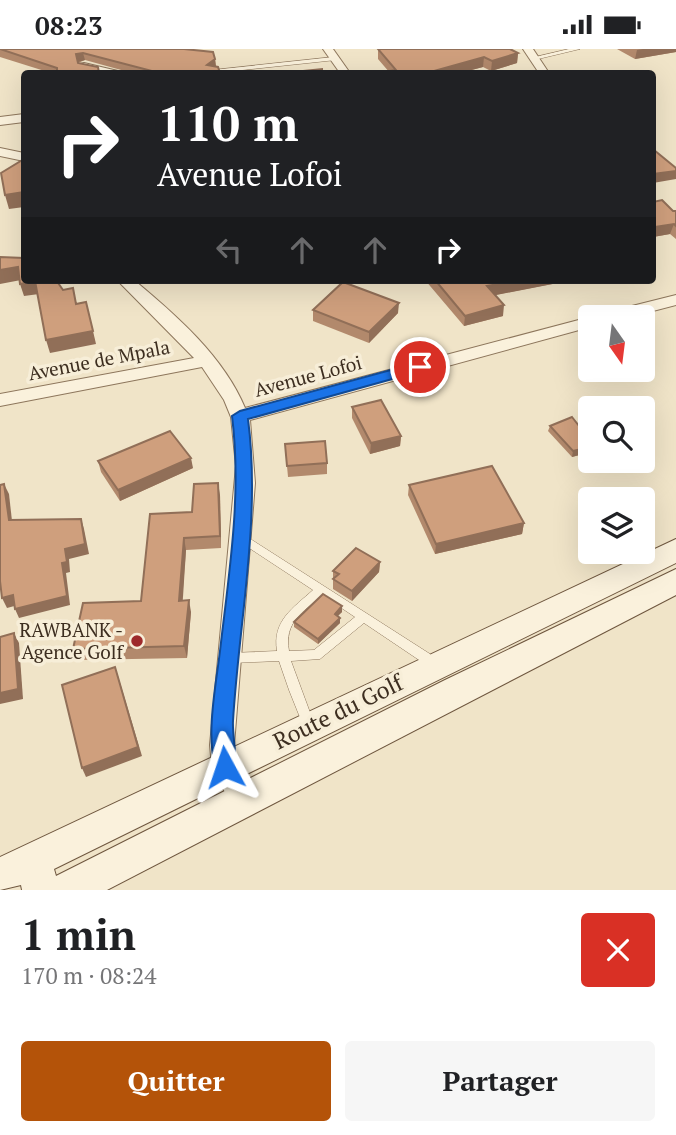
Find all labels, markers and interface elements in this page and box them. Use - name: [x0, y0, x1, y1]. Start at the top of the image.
- text: 08:23: [35, 8, 103, 42]
- text: 110 m: [157, 90, 299, 155]
- icon: right: [42, 98, 133, 189]
- text: Avenue Lofoi: [157, 153, 343, 195]
- icon: left: [210, 231, 248, 269]
- icon: ahead: [283, 231, 321, 269]
- icon: ahead: [356, 231, 394, 269]
- icon: right: [429, 231, 467, 269]
- north arrow: [578, 305, 654, 381]
- map controls: [578, 305, 655, 564]
- street label: Avenue de Mpala: [26, 333, 172, 385]
- pin: [390, 337, 450, 397]
- icon: arrive: [401, 348, 439, 386]
- street label: Avenue Lofoi: [251, 349, 364, 402]
- button: search: [578, 396, 655, 473]
- button: layers: [578, 487, 655, 564]
- place label: RAWBANK - Agence Golf: [19, 617, 124, 664]
- marker: RAWBANK - Agence Golf: [129, 633, 145, 649]
- street label: Route du Golf: [268, 666, 410, 756]
- position arrow: [188, 730, 262, 804]
- text: 1 min: [21, 906, 136, 962]
- button: close: [581, 913, 655, 987]
- text: 170 m · 08:24: [21, 960, 156, 991]
- button: Quitter: [21, 1041, 331, 1121]
- button: Partager: [345, 1041, 655, 1121]

